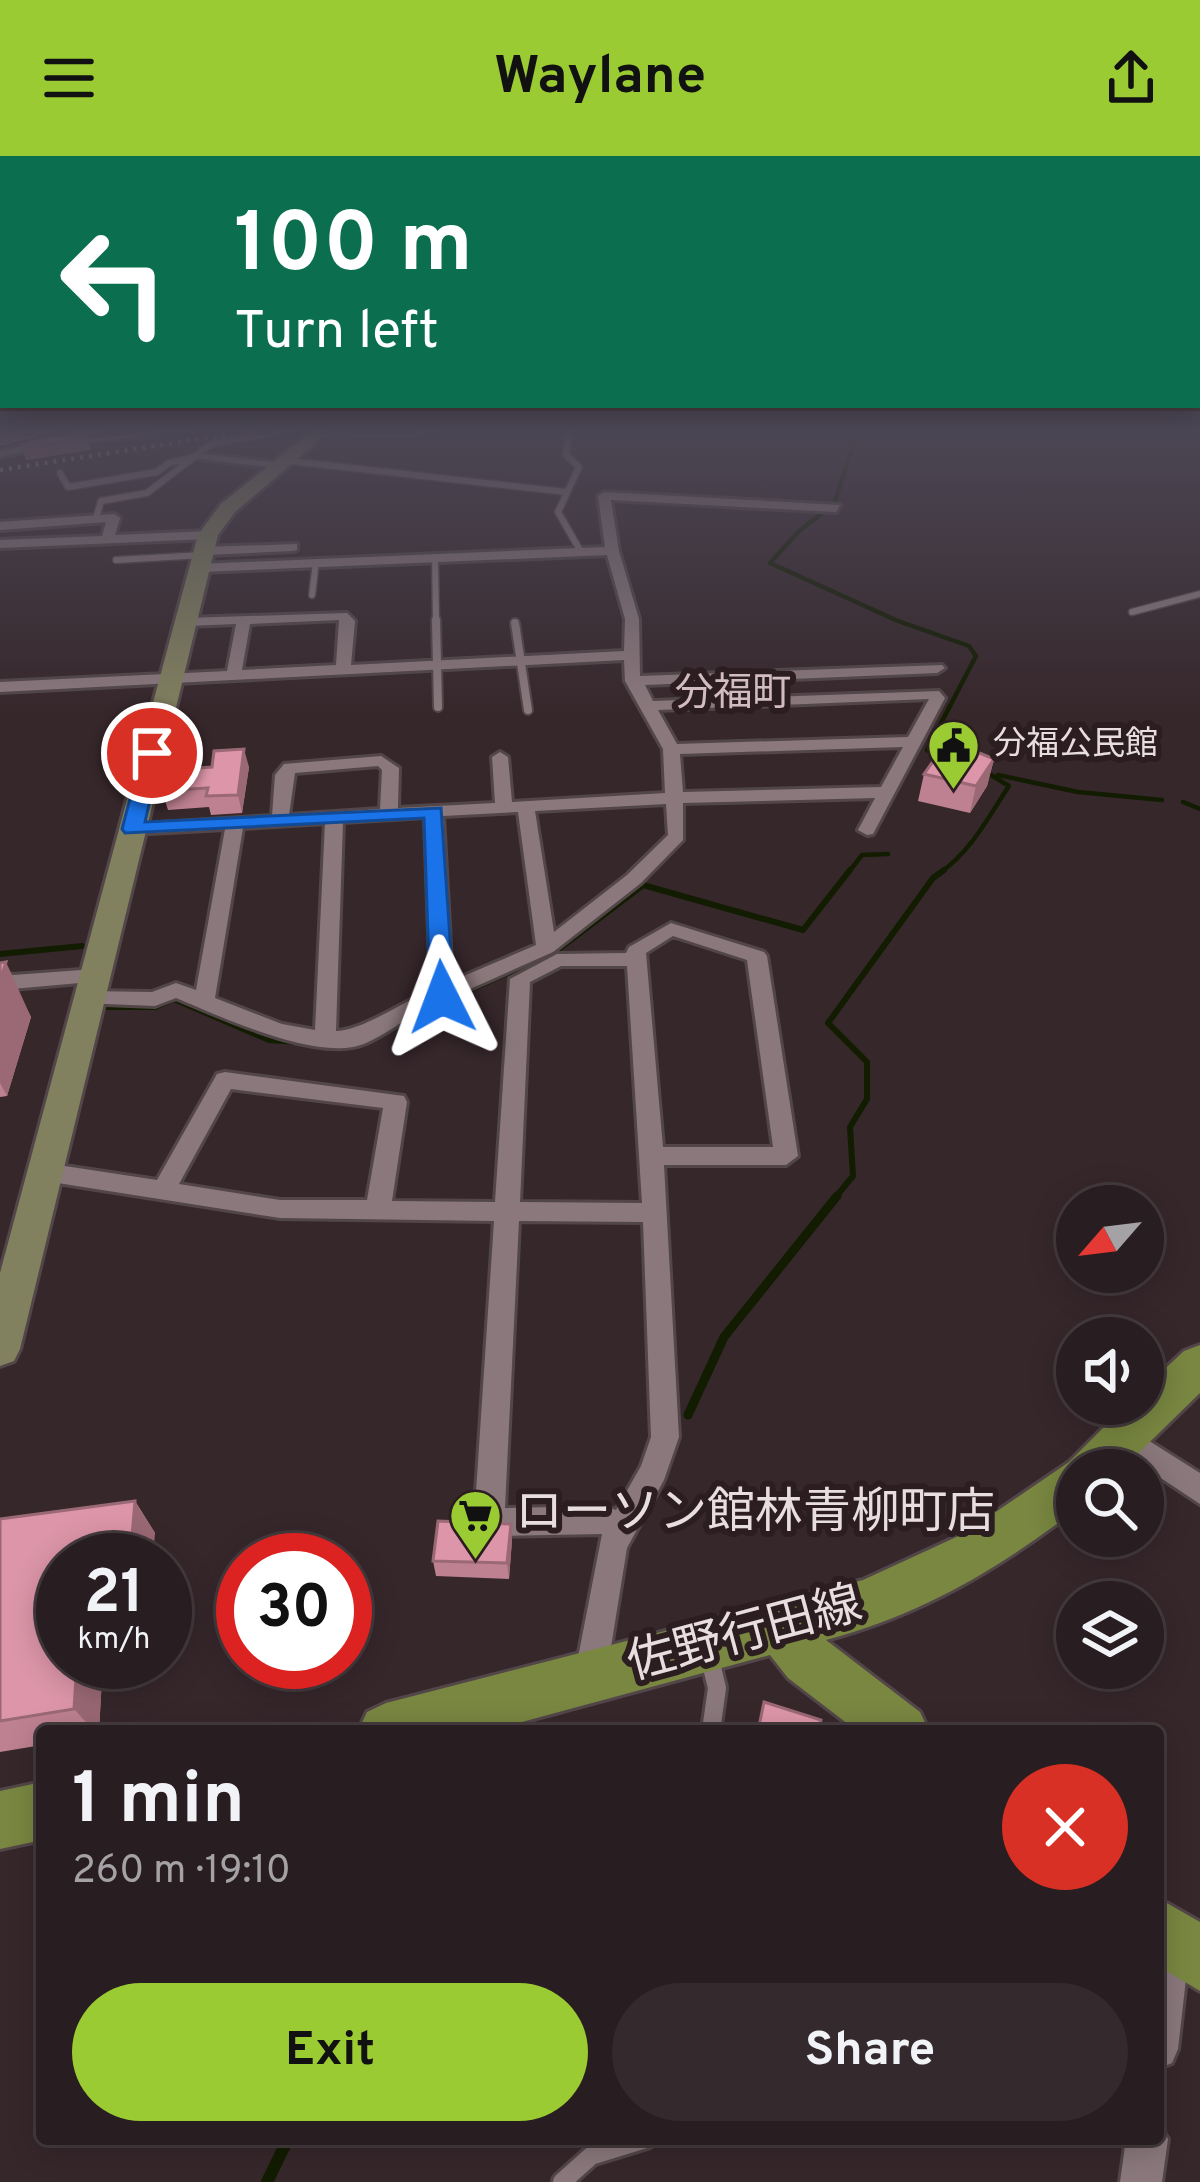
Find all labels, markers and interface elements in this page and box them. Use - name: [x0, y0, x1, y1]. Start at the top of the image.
- text: Waylane: [494, 44, 706, 113]
- icon: menu: [36, 45, 102, 111]
- icon: share: [1098, 45, 1164, 111]
- text: 100 m: [234, 195, 473, 301]
- icon: left: [36, 204, 192, 360]
- text: Turn left: [234, 299, 439, 368]
- district label: 分福町: [674, 671, 792, 720]
- pin: [101, 702, 203, 804]
- public building icon: 分福公民館: [926, 718, 982, 792]
- icon: arrive: [119, 720, 185, 786]
- place label: 分福公民館: [993, 725, 1158, 767]
- position arrow: [379, 934, 505, 1060]
- north arrow: [1056, 1185, 1164, 1293]
- map controls: [1056, 1185, 1164, 1689]
- button: sound: [1056, 1317, 1164, 1425]
- button: search: [1056, 1449, 1164, 1557]
- place label: ローソン館林青柳町店: [515, 1485, 995, 1545]
- supermarket icon: ローソン館林青柳町店: [448, 1487, 504, 1561]
- speed limit sign: 30: [216, 1533, 372, 1689]
- text: 21: [84, 1558, 144, 1634]
- street label: 佐野行田線: [621, 1576, 869, 1696]
- button: layers: [1056, 1581, 1164, 1689]
- text: km/h: [78, 1622, 150, 1659]
- text: 1 min: [72, 1757, 245, 1849]
- button: close: [1002, 1764, 1128, 1890]
- text: 260 m · 19:10: [72, 1848, 291, 1897]
- button: Exit: [72, 1983, 588, 2121]
- button: Share: [612, 1983, 1128, 2121]

